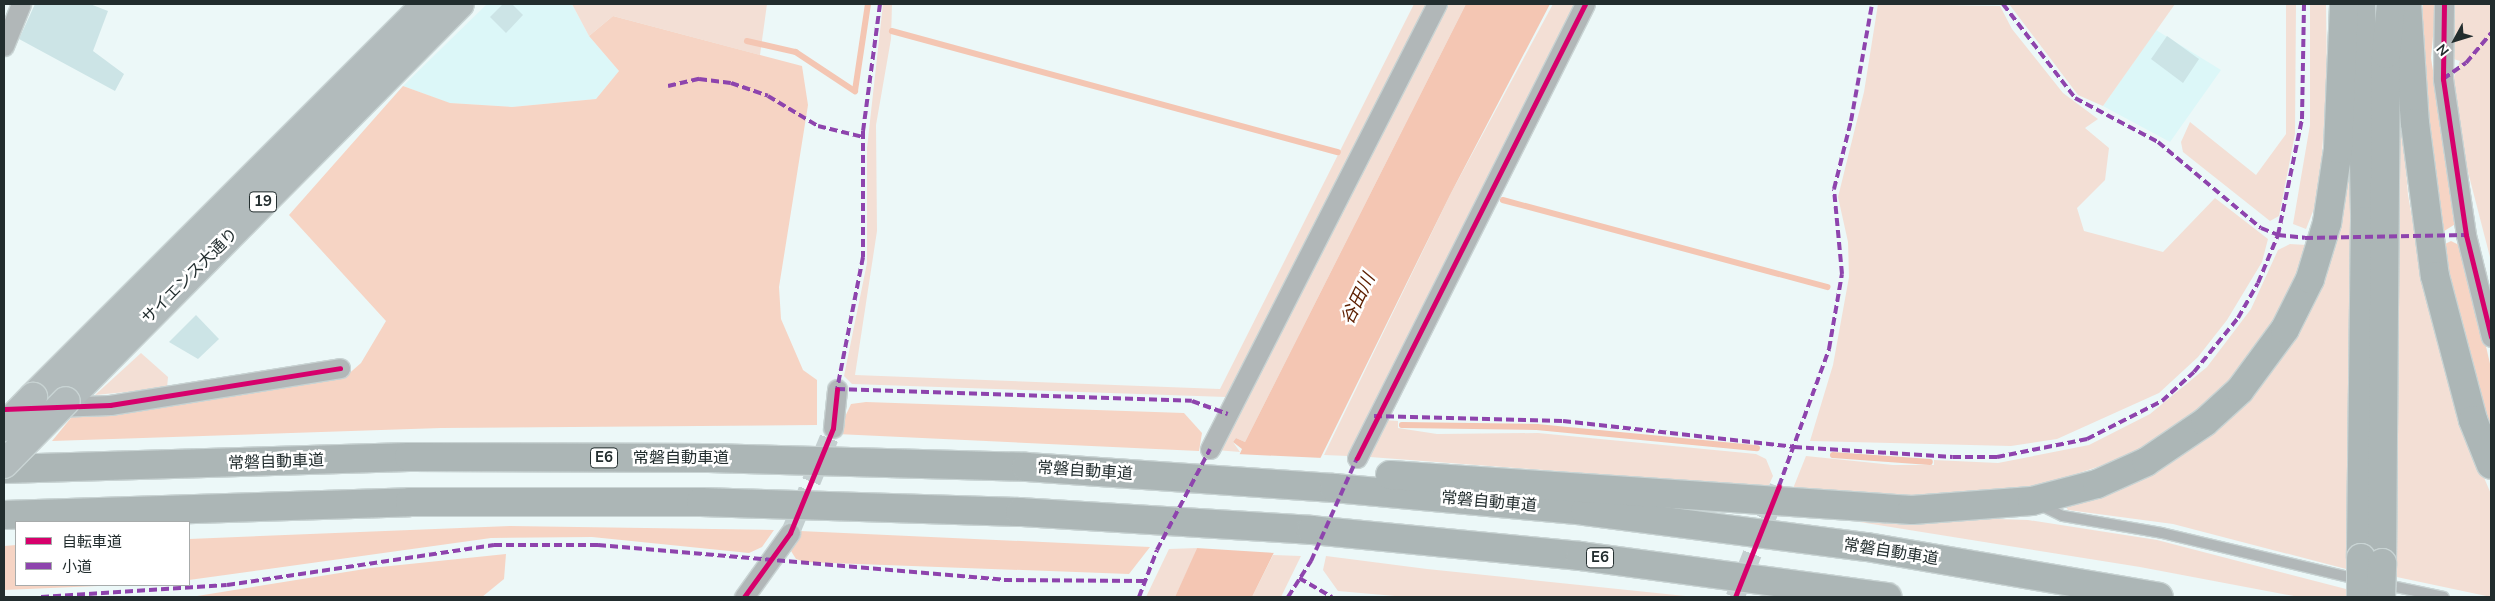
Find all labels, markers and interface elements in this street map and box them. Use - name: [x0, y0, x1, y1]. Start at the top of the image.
- north arrow: [2430, 15, 2480, 65]
- text: N: [2432, 40, 2454, 60]
- road number: 19: [248, 190, 278, 214]
- street label: サイエンス大通り: [138, 224, 242, 328]
- water label: 谷田川: [1336, 270, 1380, 328]
- road number: E6: [589, 446, 619, 470]
- street label: 常磐自動車道: [633, 448, 729, 468]
- street label: 常磐自動車道: [228, 451, 324, 473]
- street label: 常磐自動車道: [1036, 458, 1134, 484]
- street label: 常磐自動車道: [1440, 488, 1538, 516]
- legend: [15, 521, 190, 586]
- text: 自転車道: [62, 532, 122, 552]
- street label: 常磐自動車道: [1842, 535, 1940, 569]
- road number: E6: [1585, 546, 1615, 570]
- text: 小道: [62, 557, 92, 577]

